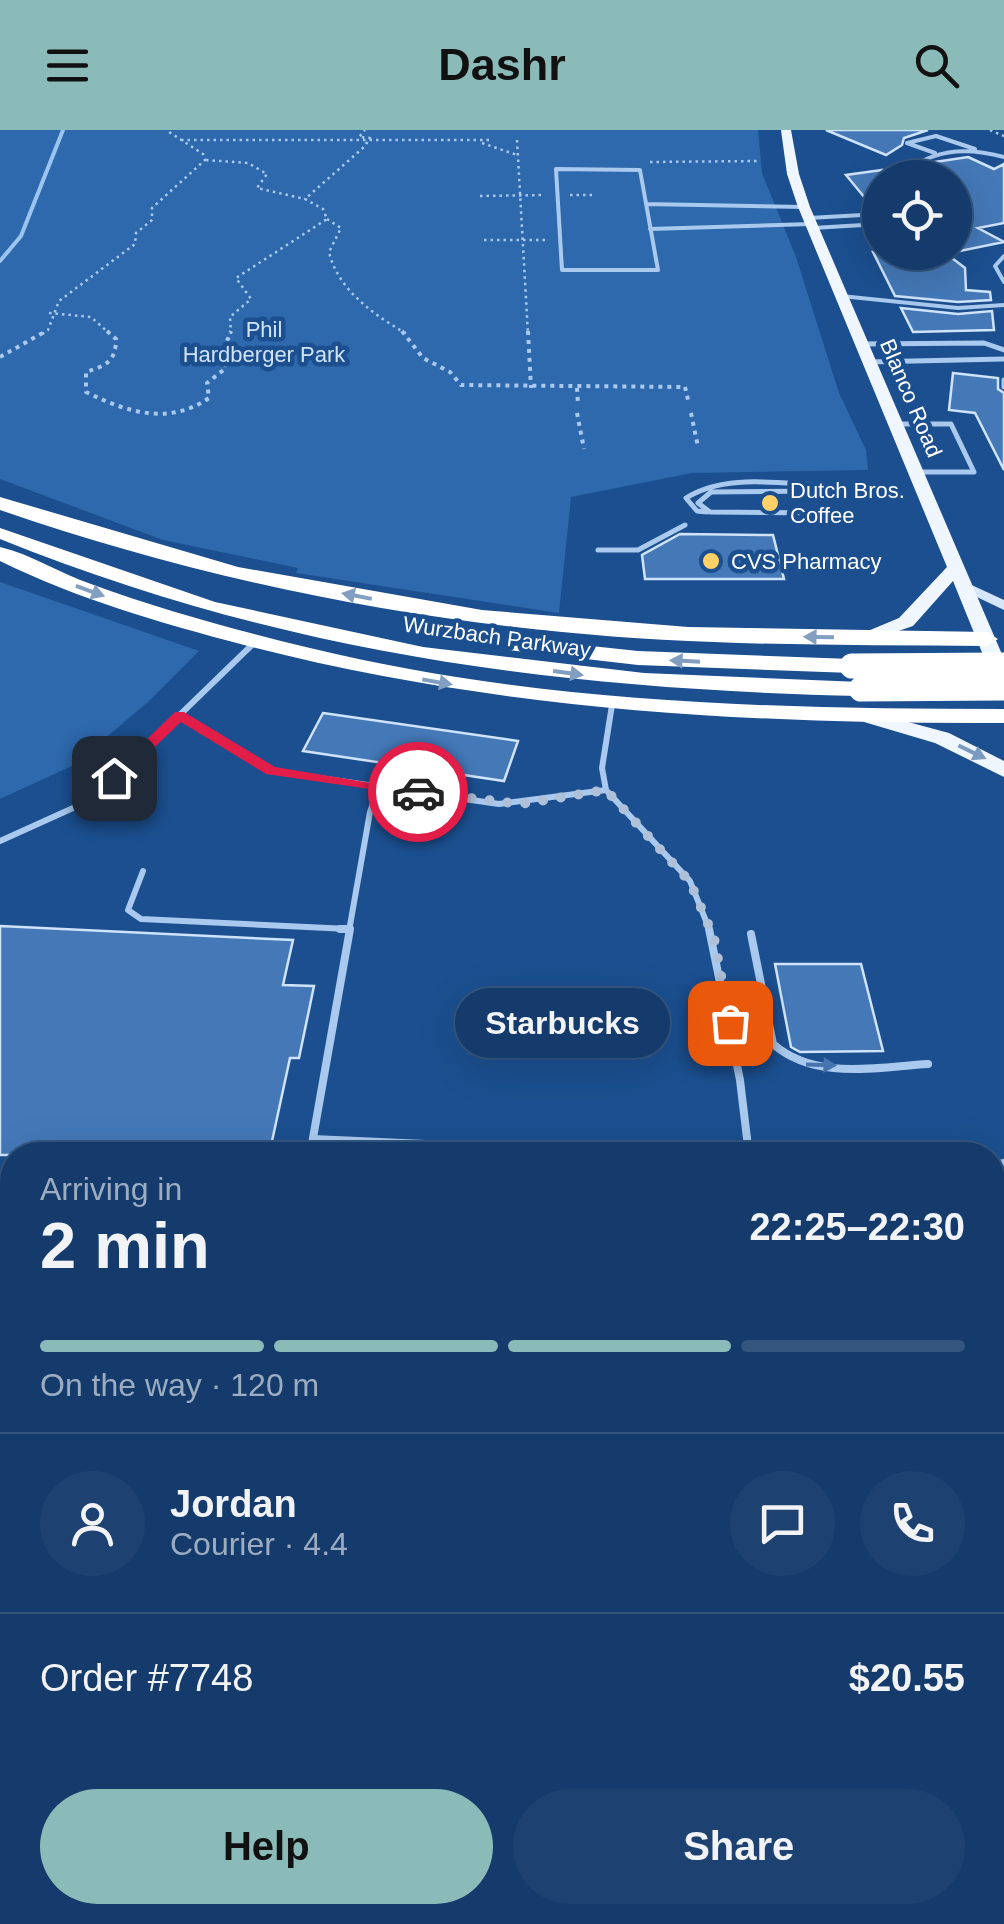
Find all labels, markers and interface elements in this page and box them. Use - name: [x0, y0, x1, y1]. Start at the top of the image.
- icon: menu: [40, 38, 95, 93]
- icon: search: [909, 38, 964, 93]
- text: Dashr: [438, 39, 566, 90]
- map controls: [862, 160, 972, 270]
- button: locate: [862, 160, 972, 270]
- park label: Phil Hardberger Park: [183, 317, 346, 367]
- street label: Blanco Road: [875, 335, 947, 461]
- place label: Dutch Bros. Coffee: [790, 478, 905, 528]
- marker: Dutch Bros. Coffee: [759, 492, 781, 514]
- place label: CVS Pharmacy: [731, 549, 881, 574]
- marker: CVS Pharmacy: [700, 550, 722, 572]
- one-way arrow: [75, 584, 105, 599]
- one-way arrow: [341, 587, 372, 603]
- street label: Wurzbach Parkway: [402, 611, 592, 663]
- one-way arrow: [803, 629, 835, 645]
- one-way arrow: [668, 653, 700, 669]
- one-way arrow: [553, 665, 584, 681]
- one-way arrow: [422, 675, 454, 690]
- pin: [72, 736, 157, 821]
- courier: [368, 742, 468, 842]
- one-way arrow: [958, 743, 987, 760]
- icon: home: [87, 751, 142, 806]
- icon: car: [391, 765, 446, 820]
- pin: [688, 981, 773, 1066]
- callout: Starbucks: [455, 988, 670, 1058]
- icon: bag: [703, 996, 758, 1051]
- text: Starbucks: [485, 1005, 640, 1041]
- one-way arrow: [805, 1058, 837, 1074]
- text: Arriving in: [40, 1171, 182, 1207]
- text: 22:25–22:30: [749, 1206, 965, 1248]
- text: 2 min: [40, 1209, 210, 1282]
- text: On the way · 120 m: [40, 1367, 319, 1403]
- button: person: [40, 1471, 145, 1576]
- button: chat: [730, 1471, 835, 1576]
- button: phone: [860, 1471, 965, 1576]
- text: Jordan: [170, 1483, 297, 1525]
- text: Courier · 4.4: [170, 1526, 348, 1562]
- text: Order #7748: [40, 1657, 253, 1699]
- text: $20.55: [849, 1657, 965, 1699]
- button: Help: [40, 1789, 493, 1904]
- button: Share: [513, 1789, 965, 1904]

